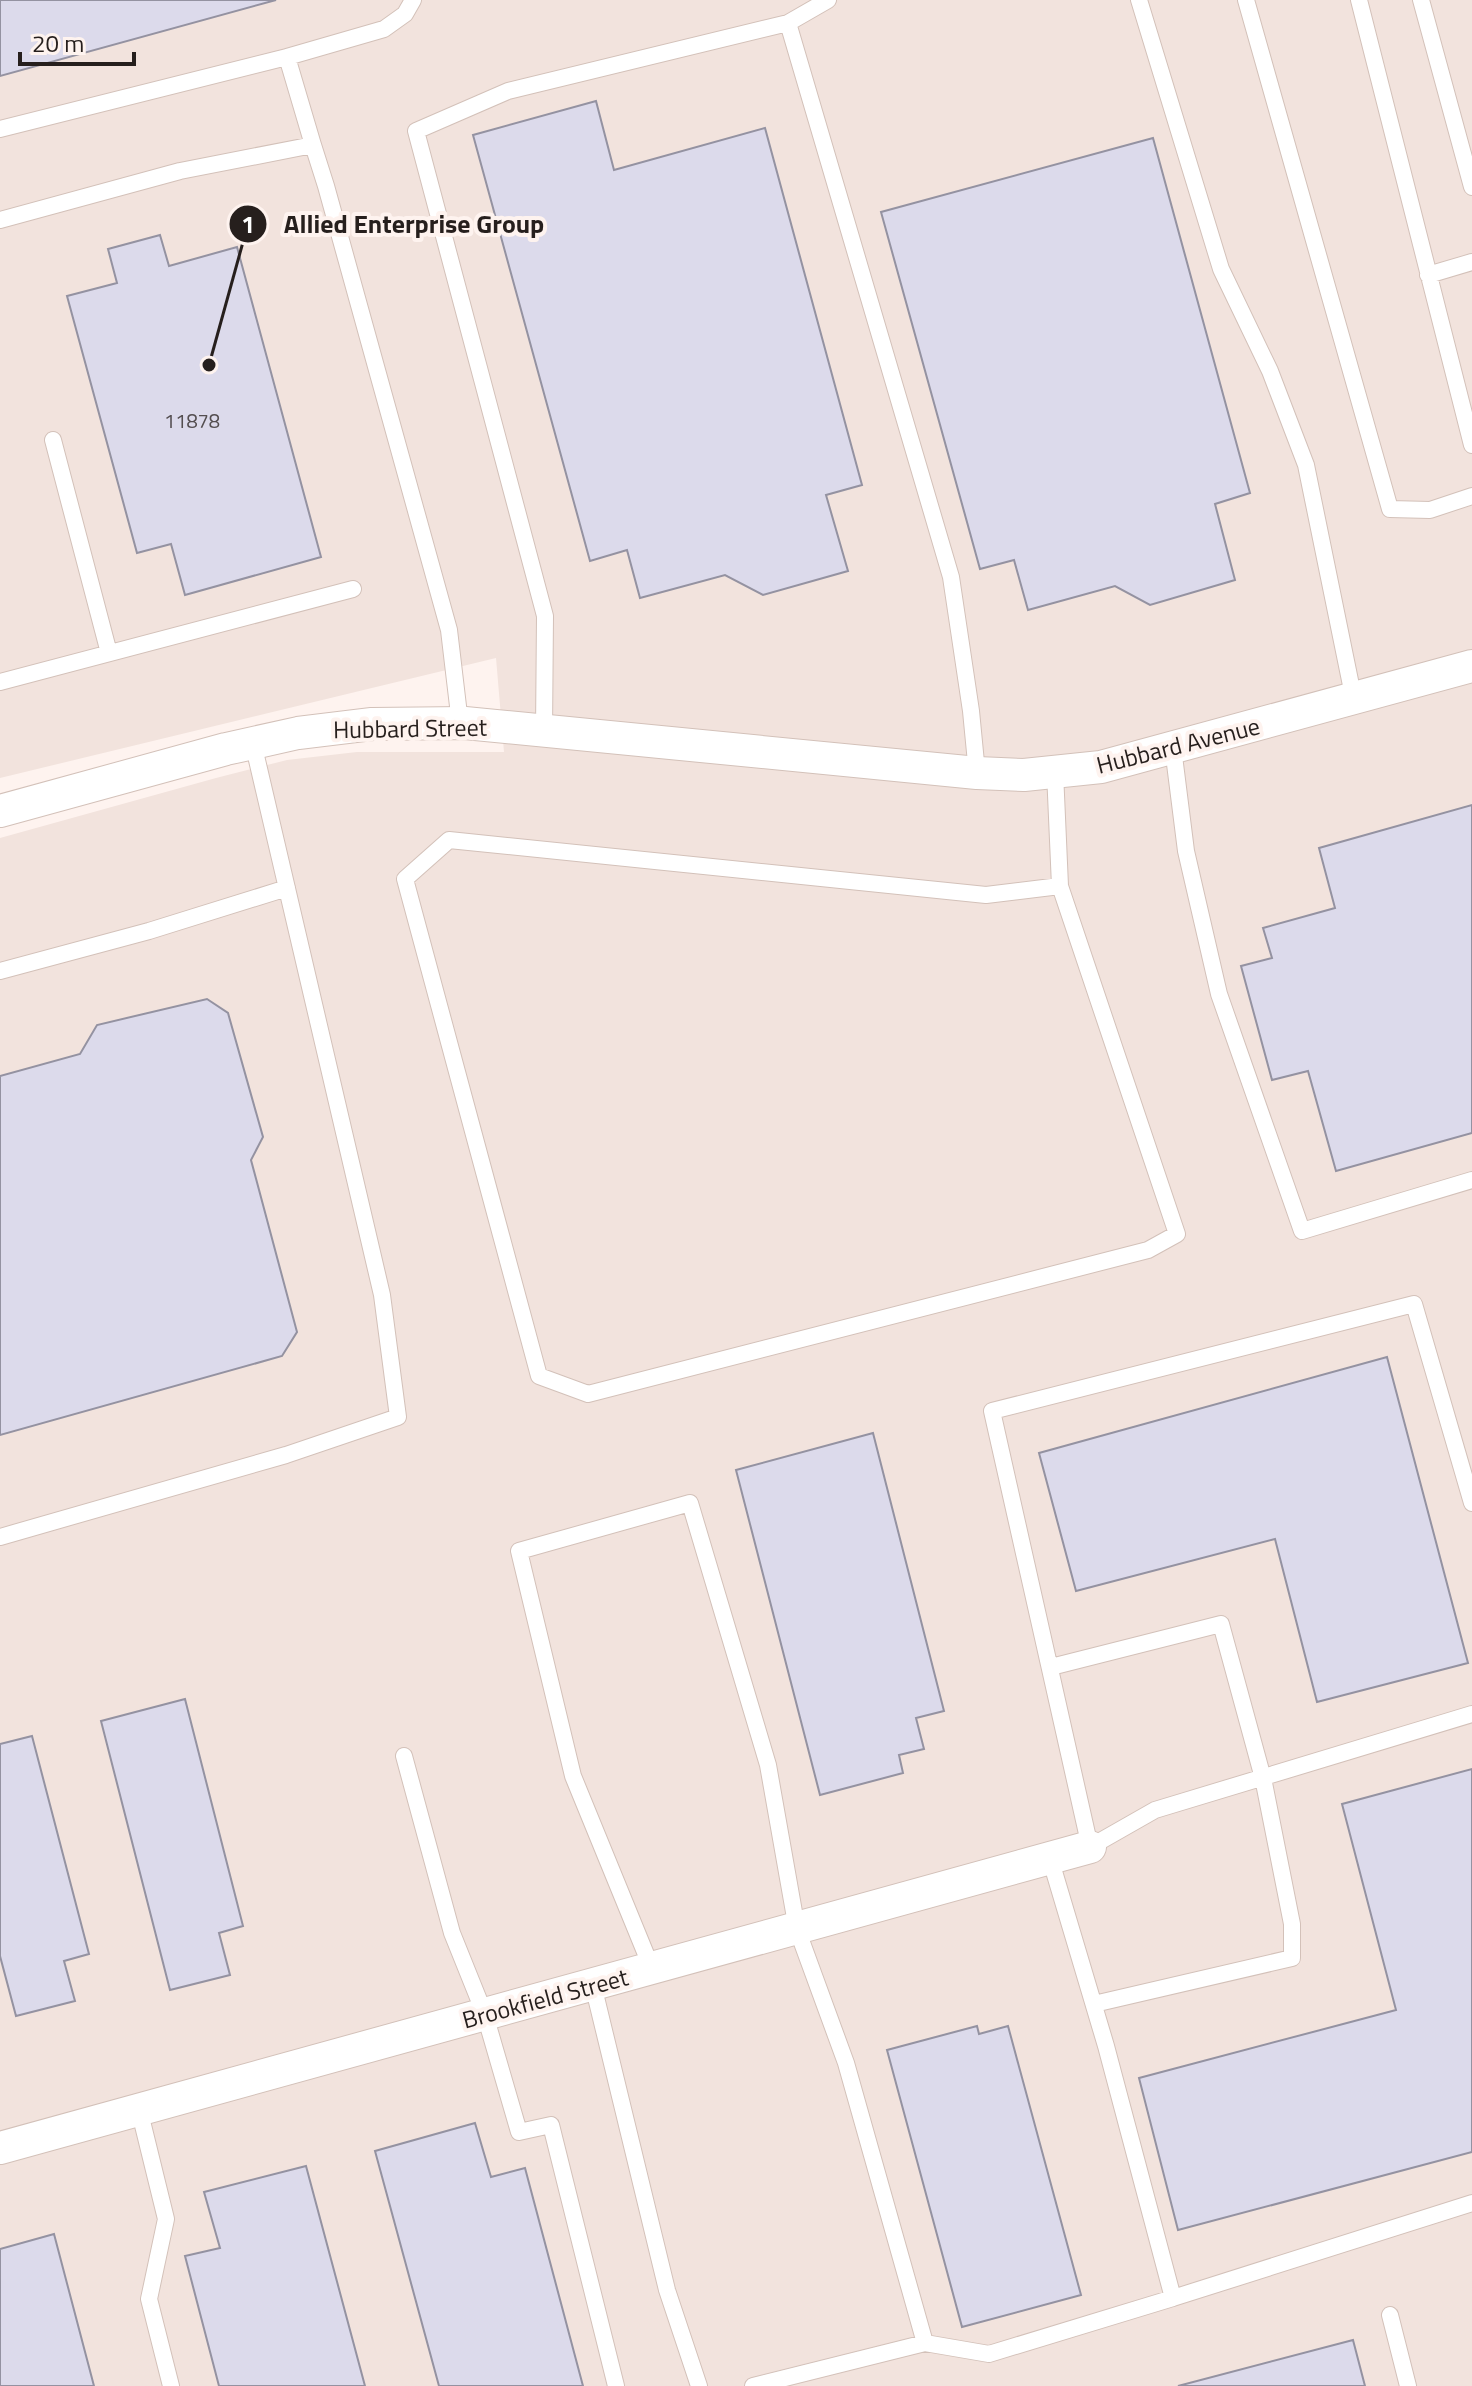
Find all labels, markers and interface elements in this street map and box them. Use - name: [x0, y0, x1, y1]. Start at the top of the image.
- scale bar: [20, 16, 134, 66]
- text: 20 m: [32, 25, 84, 61]
- callout: Allied Enterprise Group: [228, 199, 560, 249]
- text: Allied Enterprise Group: [284, 204, 544, 243]
- text: 1: [241, 206, 255, 242]
- house number: 11878: [164, 405, 220, 436]
- street label: Hubbard Avenue: [1092, 707, 1264, 783]
- street label: Hubbard Street: [333, 709, 488, 747]
- street label: Brookfield Street: [458, 1958, 633, 2037]

